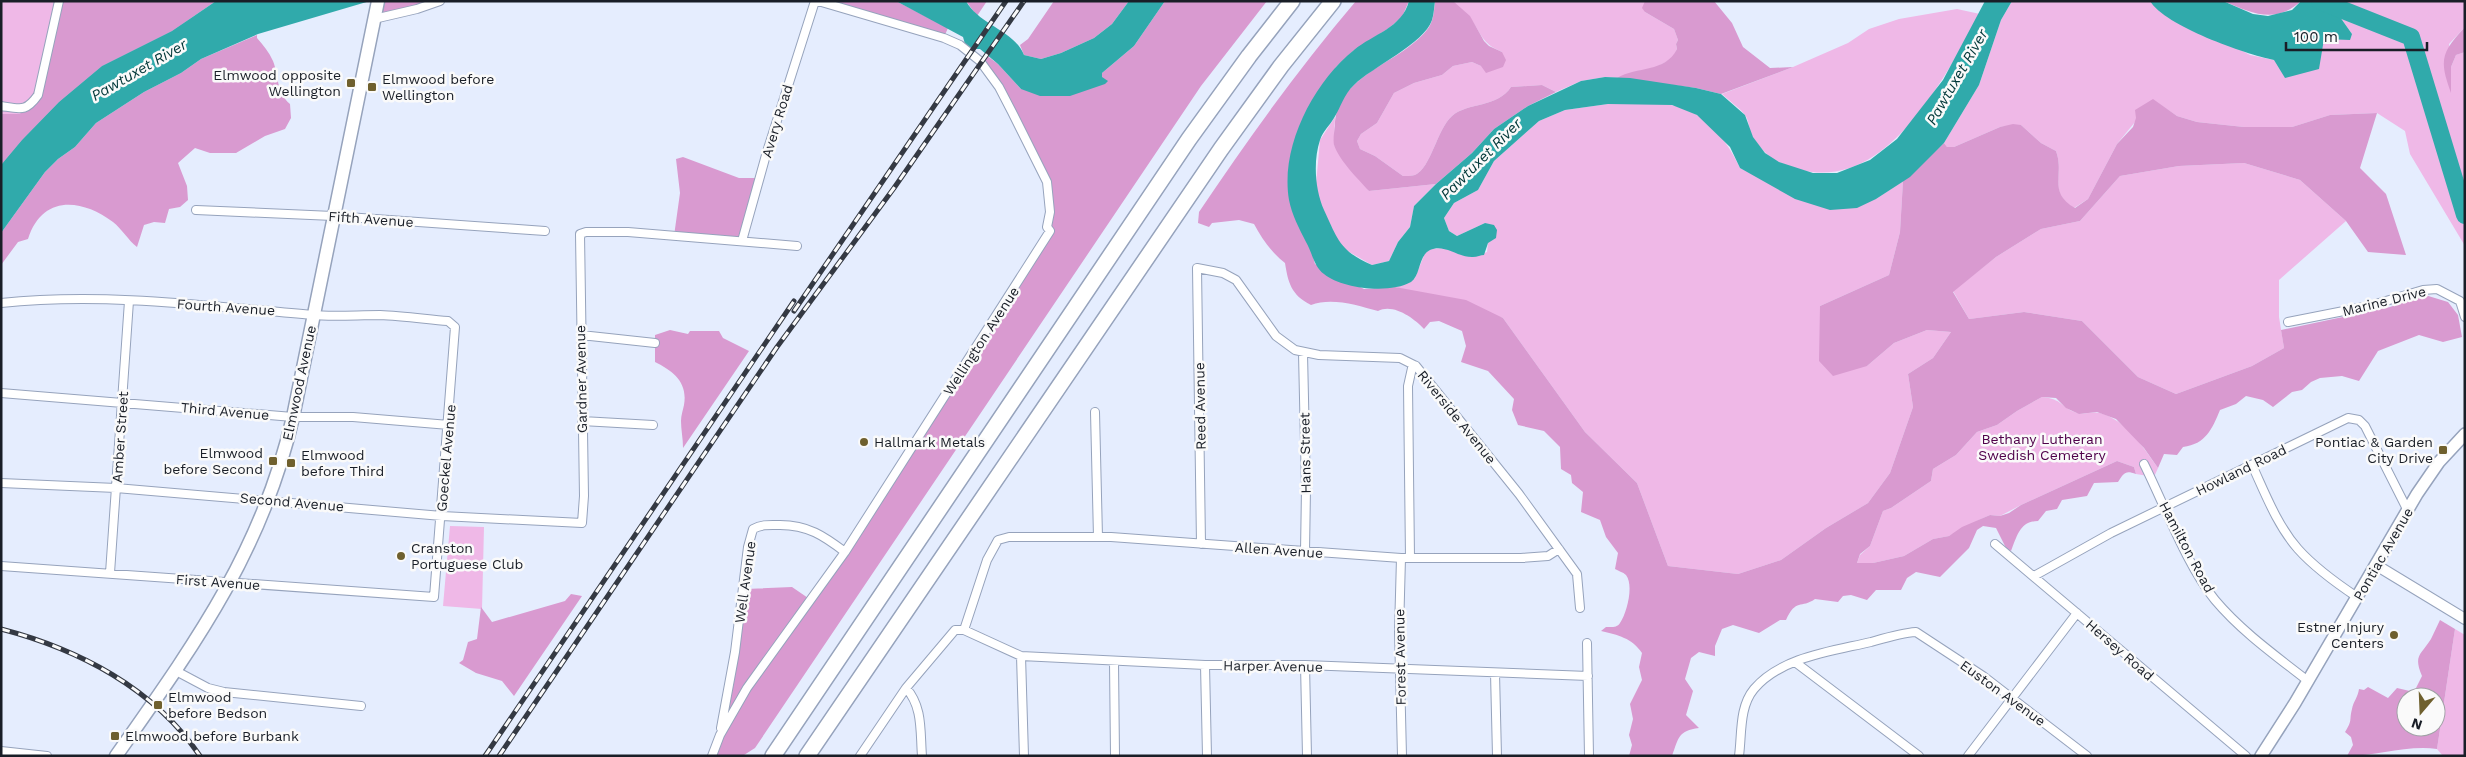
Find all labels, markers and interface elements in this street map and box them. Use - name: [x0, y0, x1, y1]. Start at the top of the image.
- scale bar: [2286, 20, 2427, 52]
- water label: Pawtuxet River: [1922, 25, 1992, 128]
- text: 100 m: [2294, 28, 2338, 46]
- water label: Pawtuxet River: [88, 35, 191, 105]
- place label: Elmwood opposite Wellington: [213, 67, 341, 99]
- place label: Elmwood before Wellington: [382, 71, 494, 103]
- marker: Elmwood opposite Wellington: [345, 77, 357, 89]
- marker: Elmwood before Wellington: [366, 81, 378, 93]
- street label: Avery Road: [758, 82, 796, 160]
- water label: Pawtuxet River: [1437, 114, 1526, 203]
- street label: Fifth Avenue: [328, 208, 414, 230]
- street label: Marine Drive: [2341, 283, 2427, 319]
- street label: Wellington Avenue: [940, 284, 1022, 398]
- street label: Fourth Avenue: [176, 296, 276, 318]
- street label: Elmwood Avenue: [279, 324, 319, 442]
- street label: Gardner Avenue: [572, 325, 590, 433]
- street label: Reed Avenue: [1191, 362, 1209, 450]
- street label: Riverside Avenue: [1414, 367, 1500, 467]
- street label: Amber Street: [109, 391, 131, 483]
- street label: Third Avenue: [180, 399, 270, 423]
- street label: Goeckel Avenue: [433, 404, 459, 512]
- street label: Hans Street: [1296, 412, 1314, 494]
- park label: Bethany Lutheran Swedish Cemetery: [1978, 431, 2107, 463]
- place label: Hallmark Metals: [874, 434, 985, 450]
- place label: Pontiac & Garden City Drive: [2315, 434, 2433, 466]
- marker: Hallmark Metals: [858, 436, 870, 448]
- street label: Howland Road: [2193, 441, 2289, 499]
- marker: Pontiac & Garden City Drive: [2437, 444, 2449, 456]
- place label: Elmwood before Second: [163, 445, 263, 477]
- place label: Elmwood before Third: [301, 447, 384, 479]
- marker: Elmwood before Second: [267, 455, 279, 467]
- marker: Elmwood before Third: [285, 457, 297, 469]
- street label: Second Avenue: [239, 489, 345, 515]
- street label: Hamilton Road: [2156, 499, 2218, 595]
- street label: Pontiac Avenue: [2350, 505, 2416, 603]
- street label: Allen Avenue: [1234, 539, 1324, 561]
- place label: Cranston Portuguese Club: [411, 540, 523, 572]
- street label: Well Avenue: [731, 540, 759, 624]
- marker: Cranston Portuguese Club: [395, 550, 407, 562]
- street label: First Avenue: [175, 571, 261, 593]
- street label: Forest Avenue: [1391, 609, 1409, 705]
- street label: Hersey Road: [2083, 616, 2157, 684]
- place label: Estner Injury Centers: [2297, 619, 2385, 651]
- marker: Estner Injury Centers: [2388, 629, 2400, 641]
- street label: Harper Avenue: [1223, 657, 1323, 675]
- street label: Euston Avenue: [1957, 657, 2049, 729]
- north arrow: [2396, 687, 2446, 737]
- place label: Elmwood before Bedson: [168, 689, 267, 721]
- marker: Elmwood before Bedson: [152, 699, 164, 711]
- text: N: [2409, 715, 2424, 734]
- place label: Elmwood before Burbank: [125, 728, 299, 744]
- marker: Elmwood before Burbank: [109, 730, 121, 742]

